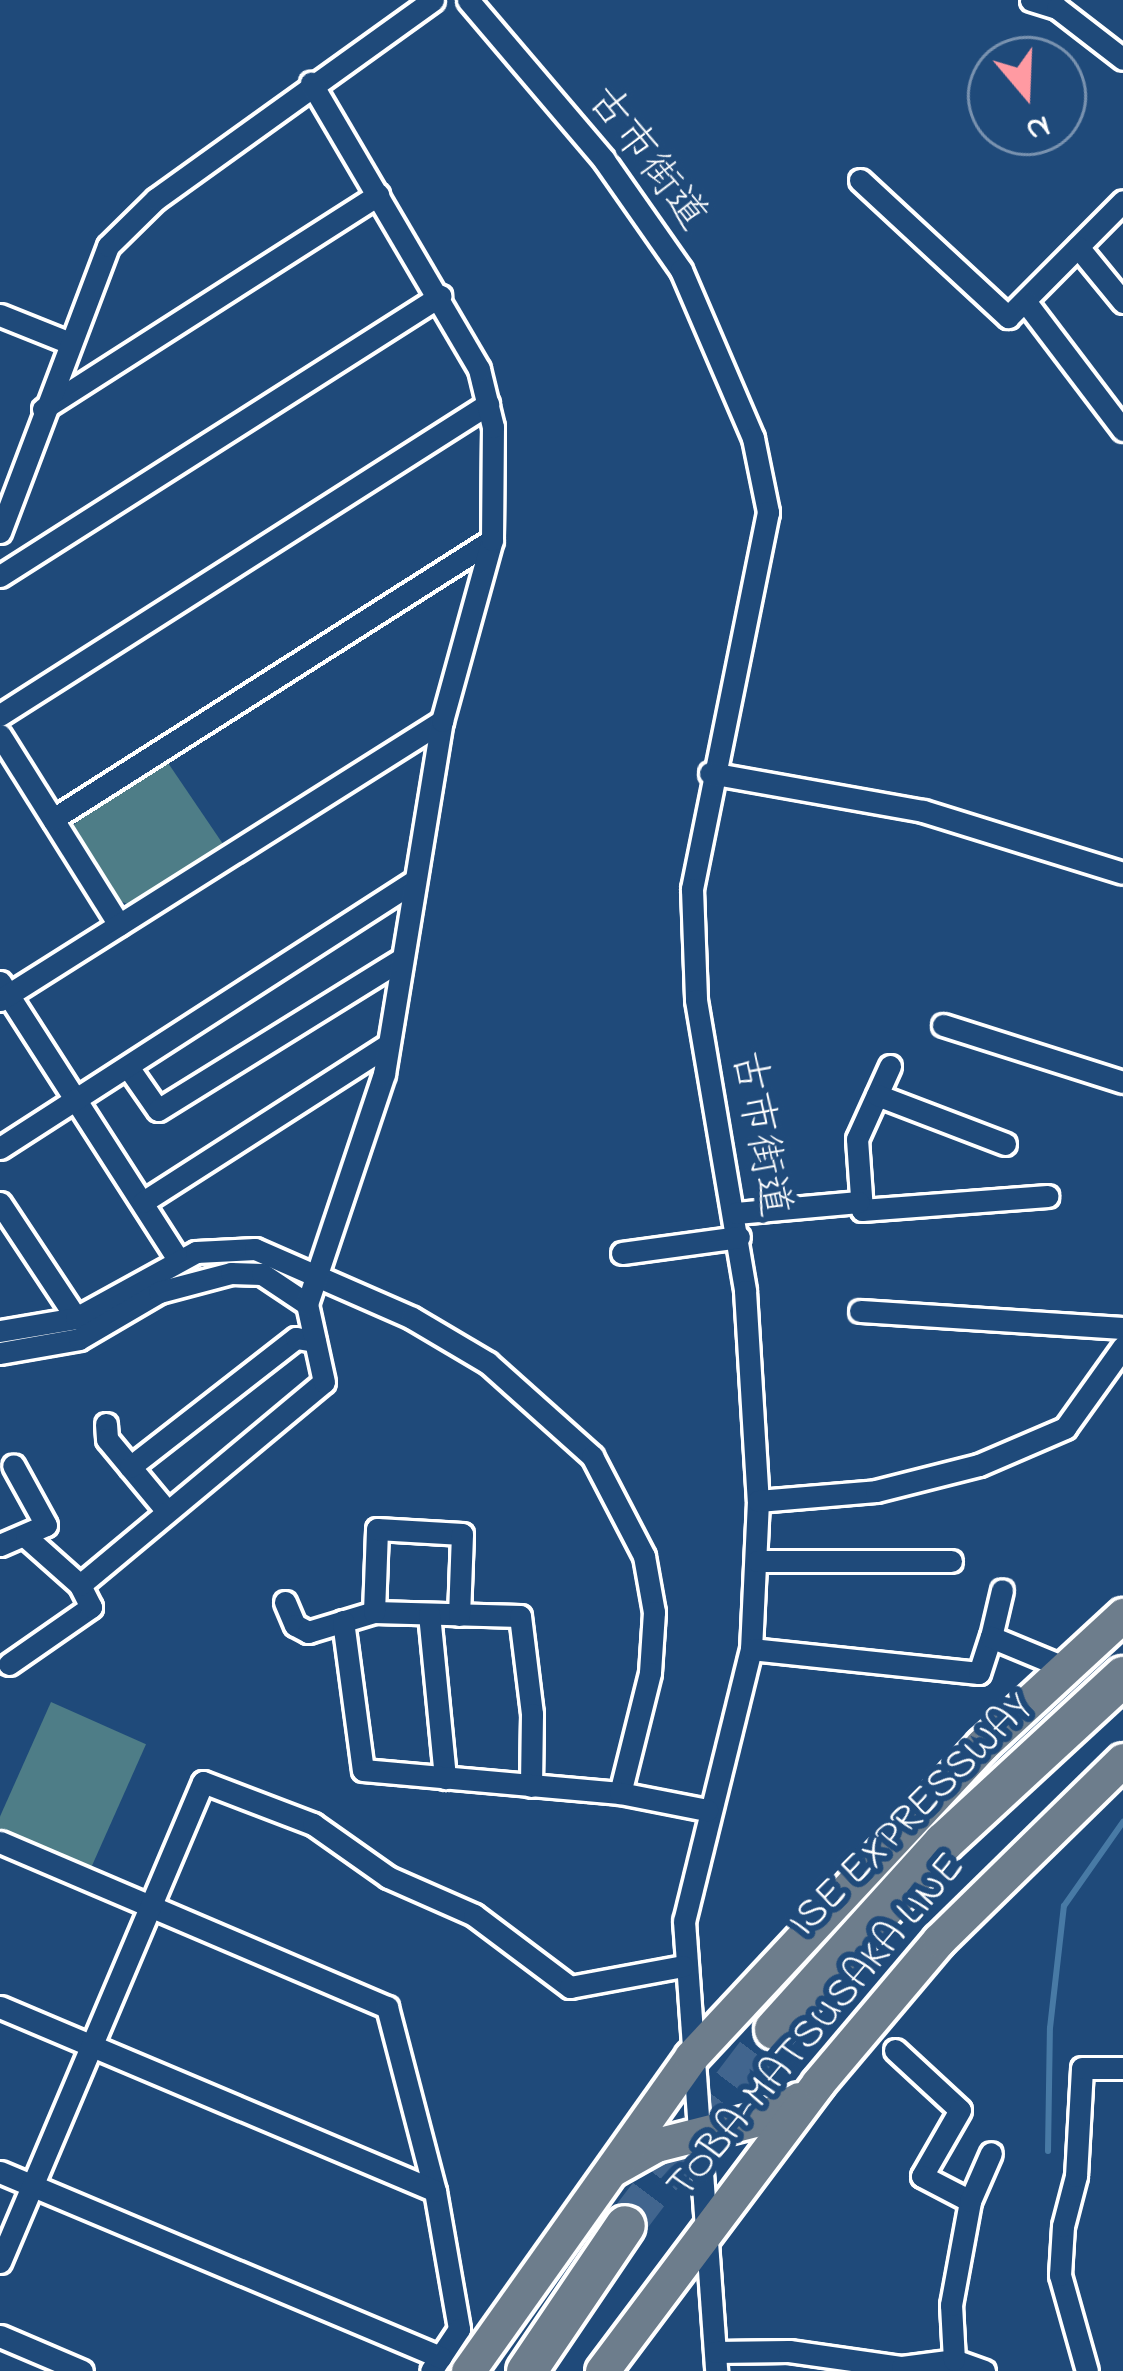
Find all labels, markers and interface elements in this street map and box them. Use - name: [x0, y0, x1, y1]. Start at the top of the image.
- north arrow: [967, 36, 1087, 156]
- street label: 古市街道: [575, 77, 717, 241]
- text: N: [1019, 101, 1056, 154]
- street label: 古市街道: [720, 1047, 798, 1221]
- street label: ISE EXPRESSWAY: [779, 1683, 1045, 1949]
- street label: TOBA-MATSUSAKA LINE: [657, 1844, 977, 2210]

